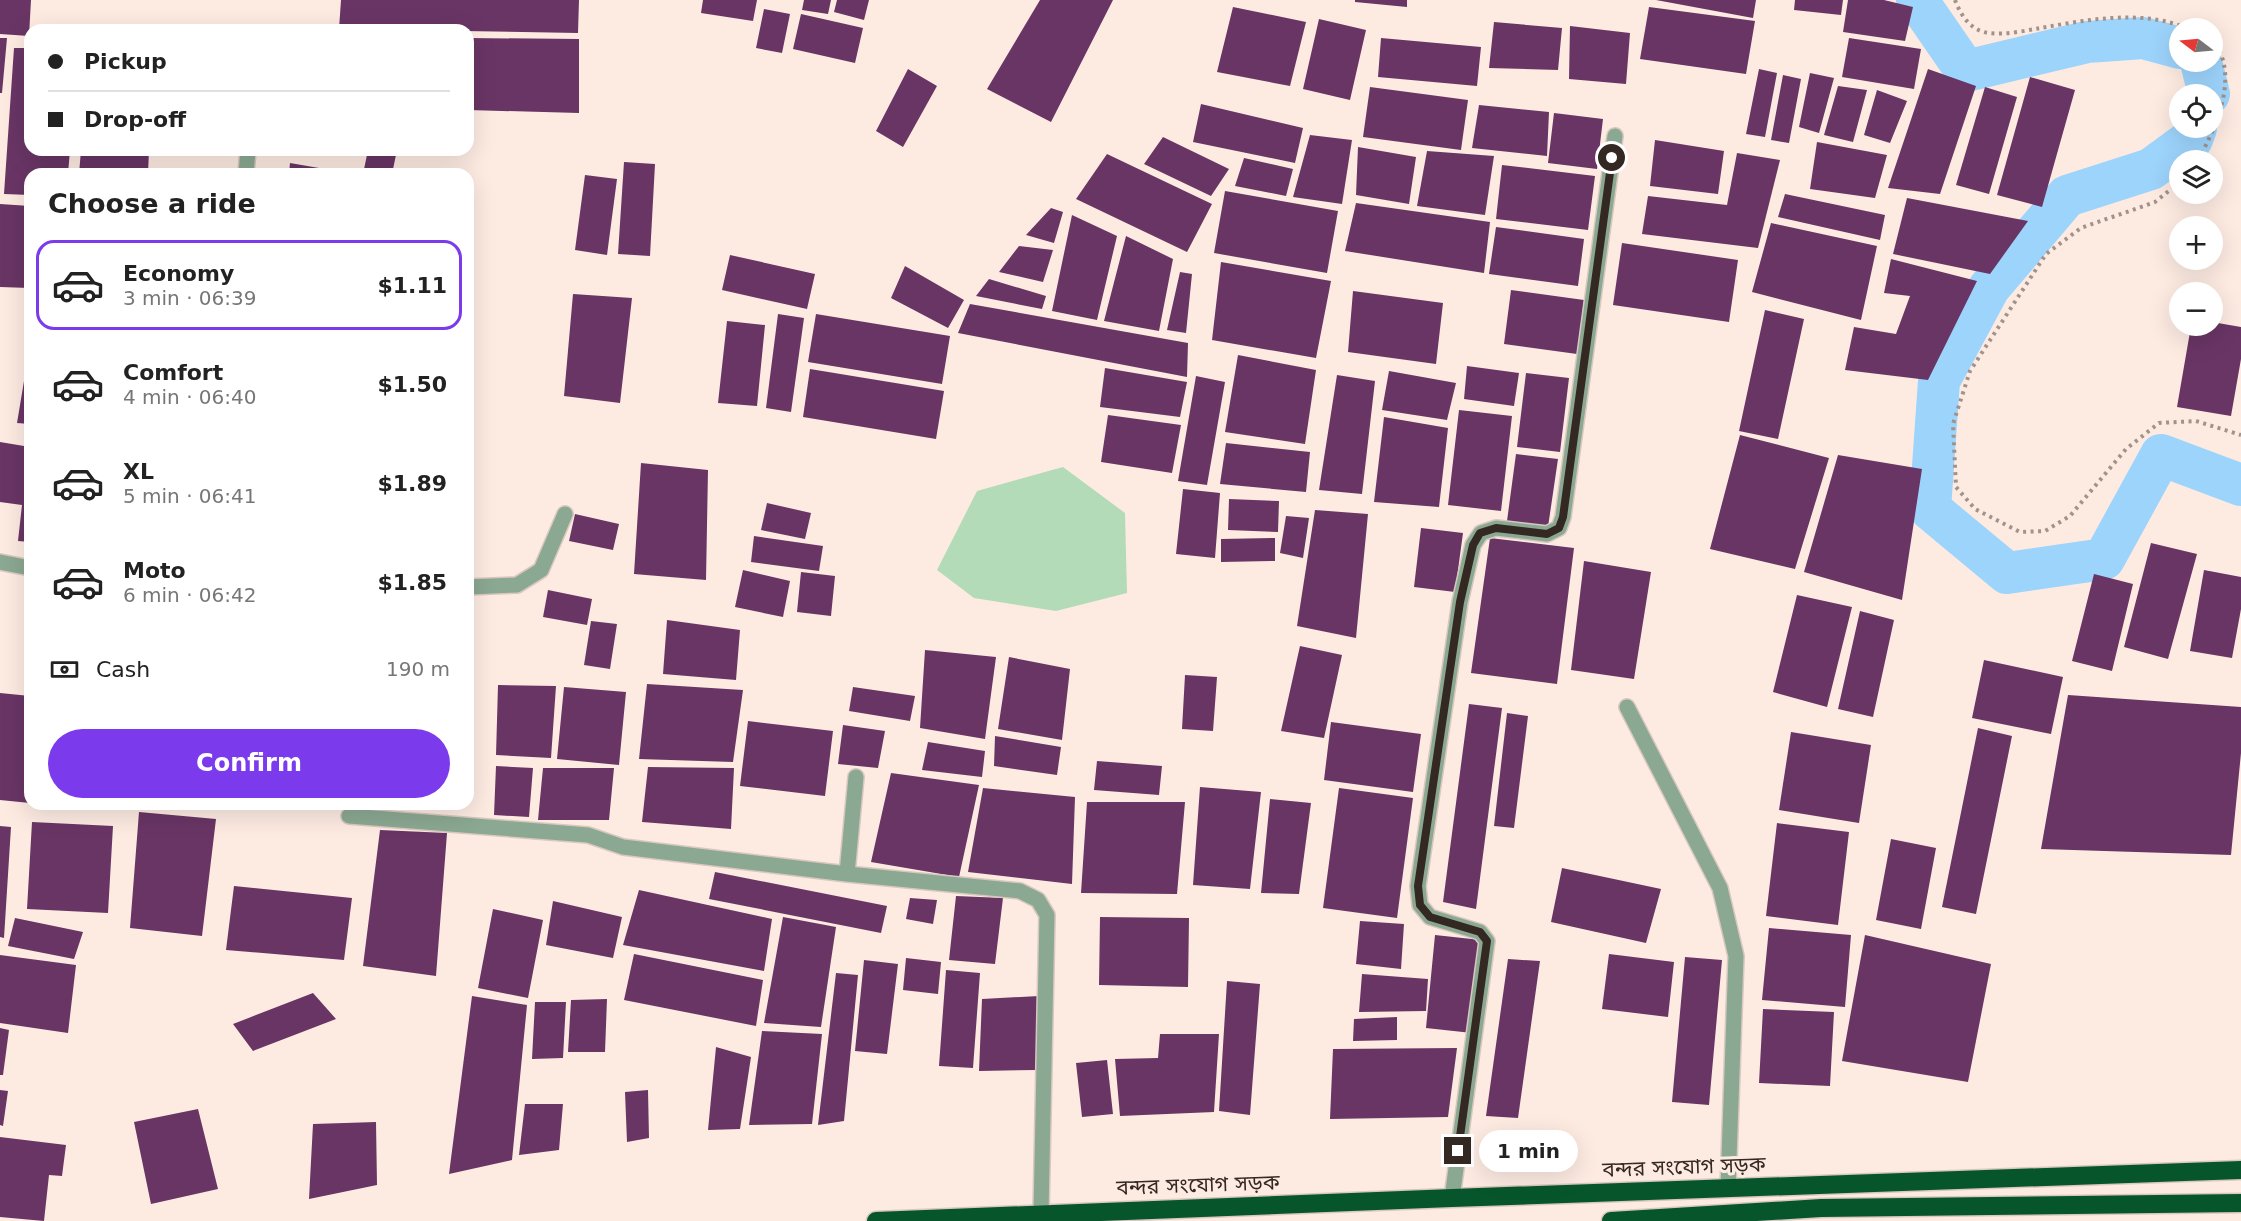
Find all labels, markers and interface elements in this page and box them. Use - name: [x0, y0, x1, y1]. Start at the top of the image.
- north arrow: [2169, 18, 2223, 72]
- map controls: [2169, 18, 2223, 336]
- text: Pickup: [84, 49, 167, 74]
- button: locate: [2169, 84, 2223, 138]
- text: Drop-off: [84, 107, 186, 132]
- route start: [1598, 144, 1625, 171]
- button: layers: [2169, 150, 2223, 204]
- text: Choose a ride: [48, 188, 256, 219]
- button: +: [2169, 216, 2223, 270]
- icon: car: [51, 258, 105, 312]
- text: Economy: [123, 261, 234, 286]
- text: $1.11: [377, 273, 447, 298]
- button: −: [2169, 282, 2223, 336]
- text: 3 min · 06:39: [123, 286, 257, 310]
- icon: car: [51, 357, 105, 411]
- text: Comfort: [123, 360, 223, 385]
- text: $1.50: [377, 372, 447, 397]
- text: 4 min · 06:40: [123, 385, 257, 409]
- icon: car: [51, 456, 105, 510]
- text: XL: [123, 459, 154, 484]
- text: $1.89: [377, 471, 447, 496]
- text: 5 min · 06:41: [123, 484, 257, 508]
- icon: car: [51, 555, 105, 609]
- text: Moto: [123, 558, 186, 583]
- text: $1.85: [377, 570, 447, 595]
- text: 6 min · 06:42: [123, 583, 257, 607]
- icon: cash: [48, 653, 81, 686]
- text: Cash: [96, 657, 150, 682]
- text: 190 m: [386, 657, 450, 681]
- button: Confirm: [48, 729, 450, 798]
- callout: 1 min: [1479, 1130, 1578, 1172]
- route end: [1444, 1137, 1471, 1164]
- text: 1 min: [1497, 1139, 1560, 1163]
- street label: বন্দর সংযোগ সড়ক: [1601, 1152, 1767, 1182]
- street label: বন্দর সংযোগ সড়ক: [1115, 1170, 1281, 1200]

